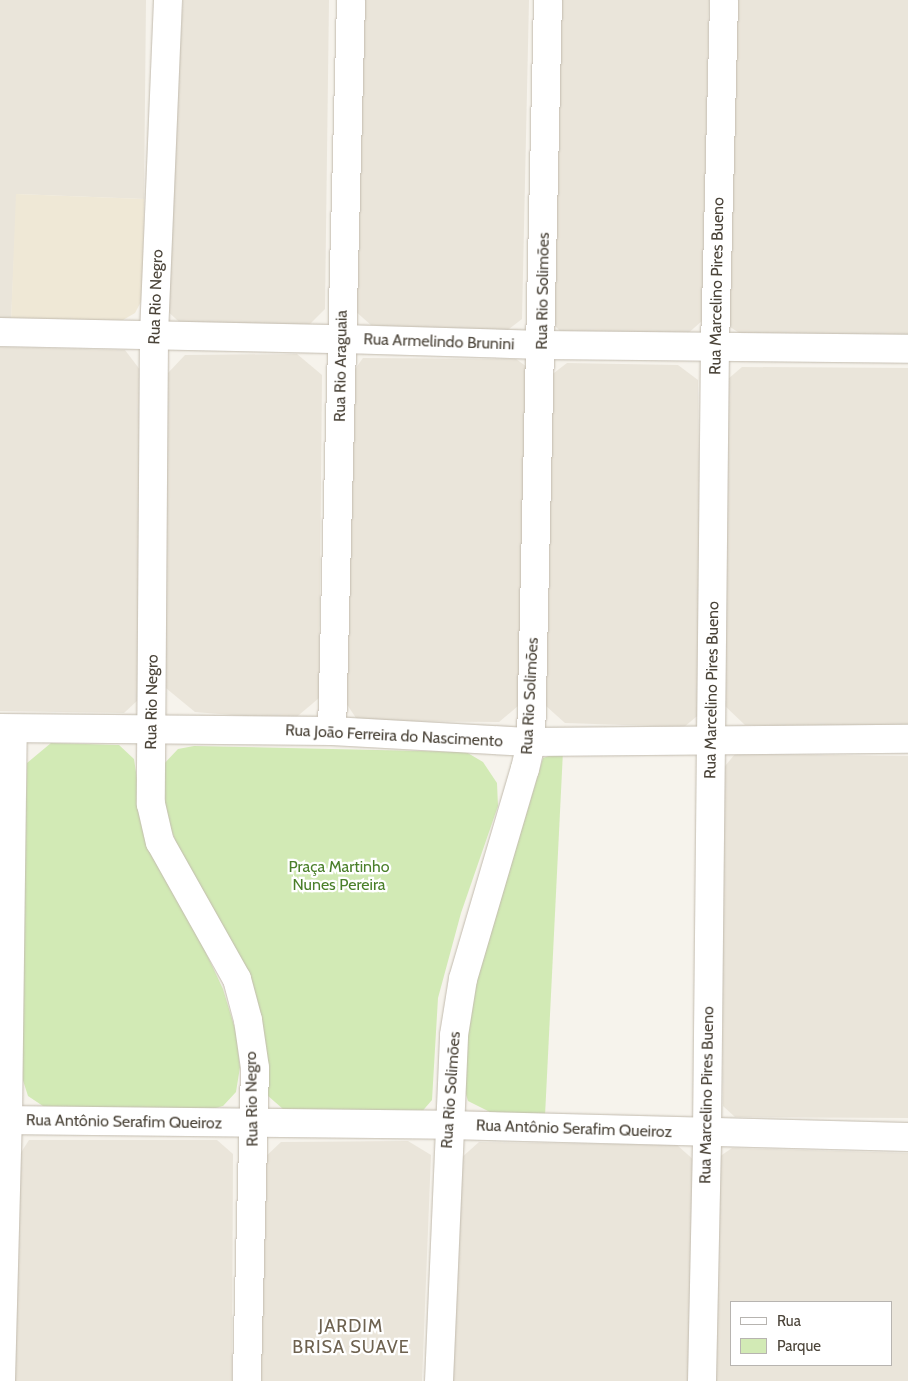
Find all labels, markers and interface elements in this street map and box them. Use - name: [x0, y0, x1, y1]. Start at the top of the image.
- street label: Rua Marcelino Pires Bueno: [706, 197, 728, 375]
- street label: Rua Rio Solimões: [532, 232, 554, 350]
- street label: Rua Rio Negro: [145, 249, 167, 345]
- street label: Rua Rio Araguaia: [330, 310, 352, 422]
- street label: Rua Armelindo Brunini: [363, 330, 515, 354]
- street label: Rua Marcelino Pires Bueno: [701, 601, 723, 779]
- street label: Rua Rio Solimões: [517, 637, 543, 755]
- street label: Rua Rio Negro: [142, 654, 162, 750]
- street label: Rua João Ferreira do Nascimento: [285, 721, 503, 751]
- park label: Praça Martinho Nunes Pereira: [288, 857, 390, 895]
- street label: Rua Marcelino Pires Bueno: [696, 1006, 718, 1184]
- street label: Rua Rio Solimões: [437, 1031, 465, 1149]
- street label: Rua Rio Negro: [242, 1051, 262, 1147]
- street label: Rua Antônio Serafim Queiroz: [26, 1111, 222, 1133]
- street label: Rua Antônio Serafim Queiroz: [476, 1116, 672, 1142]
- legend: [730, 1301, 893, 1366]
- text: Rua: [777, 1312, 801, 1330]
- district label: JARDIM BRISA SUAVE: [291, 1316, 411, 1358]
- text: Parque: [777, 1337, 821, 1355]

